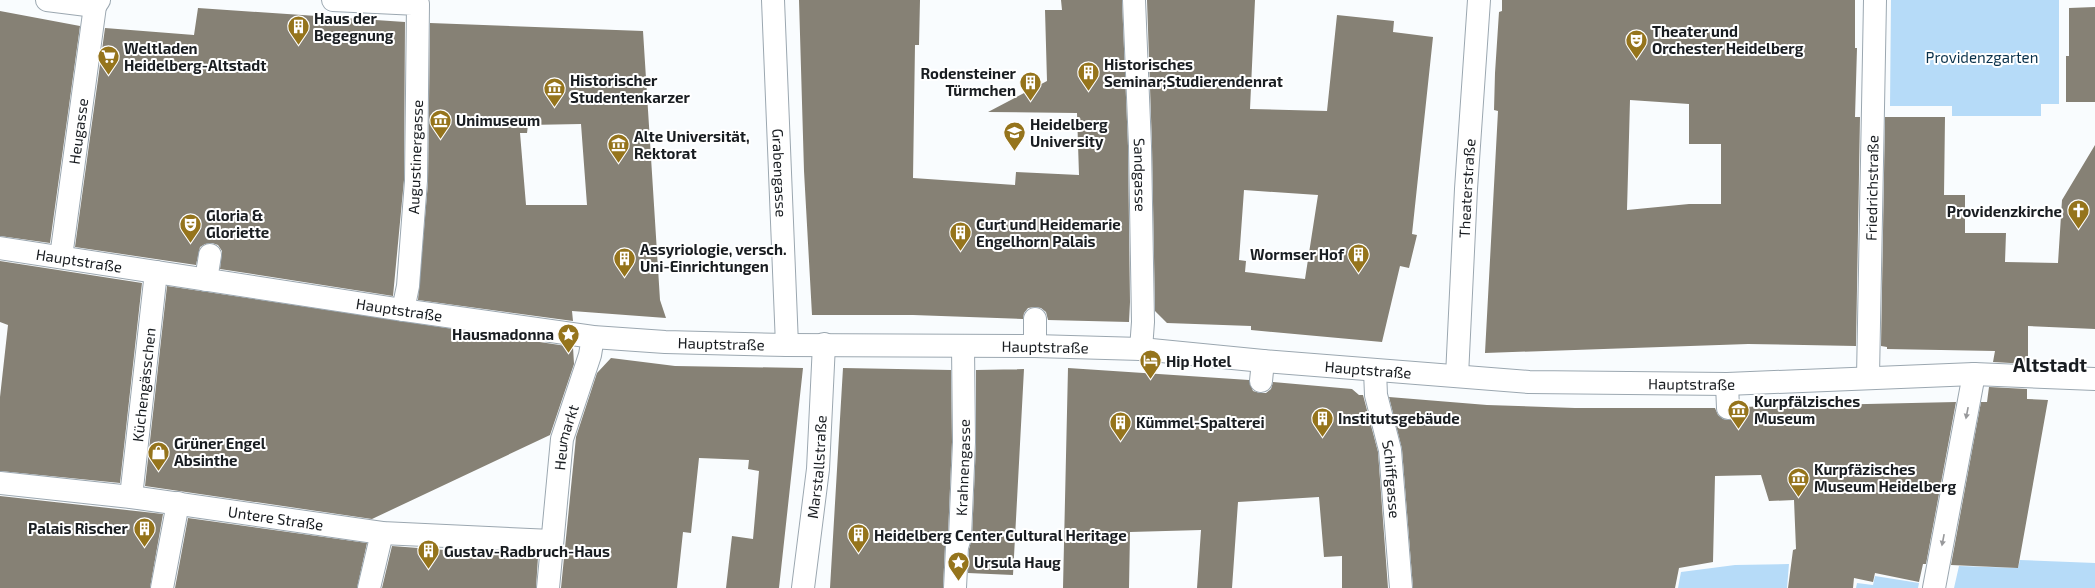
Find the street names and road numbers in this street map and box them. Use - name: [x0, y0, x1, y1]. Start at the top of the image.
- street label: Heugasse: [65, 97, 91, 165]
- street label: Augustinergasse: [404, 100, 426, 214]
- street label: Grabengasse: [769, 128, 791, 218]
- street label: Friedrichstraße: [1862, 135, 1881, 241]
- street label: Sandgasse: [1131, 138, 1150, 212]
- street label: Theaterstraße: [1455, 138, 1478, 238]
- street label: Hauptstraße: [35, 245, 123, 276]
- street label: Hauptstraße: [355, 294, 444, 325]
- street label: Küchengässchen: [128, 327, 159, 443]
- street label: Hauptstraße: [677, 333, 765, 353]
- street label: Hauptstraße: [1002, 337, 1089, 357]
- street label: Hauptstraße: [1324, 357, 1412, 382]
- street label: Hauptstraße: [1648, 374, 1736, 393]
- street label: Heumarkt: [550, 402, 582, 471]
- street label: Marstallstraße: [803, 415, 830, 520]
- street label: Krahnengasse: [952, 419, 973, 516]
- street label: Schiffgasse: [1379, 438, 1404, 519]
- street label: Untere Straße: [227, 502, 325, 534]

